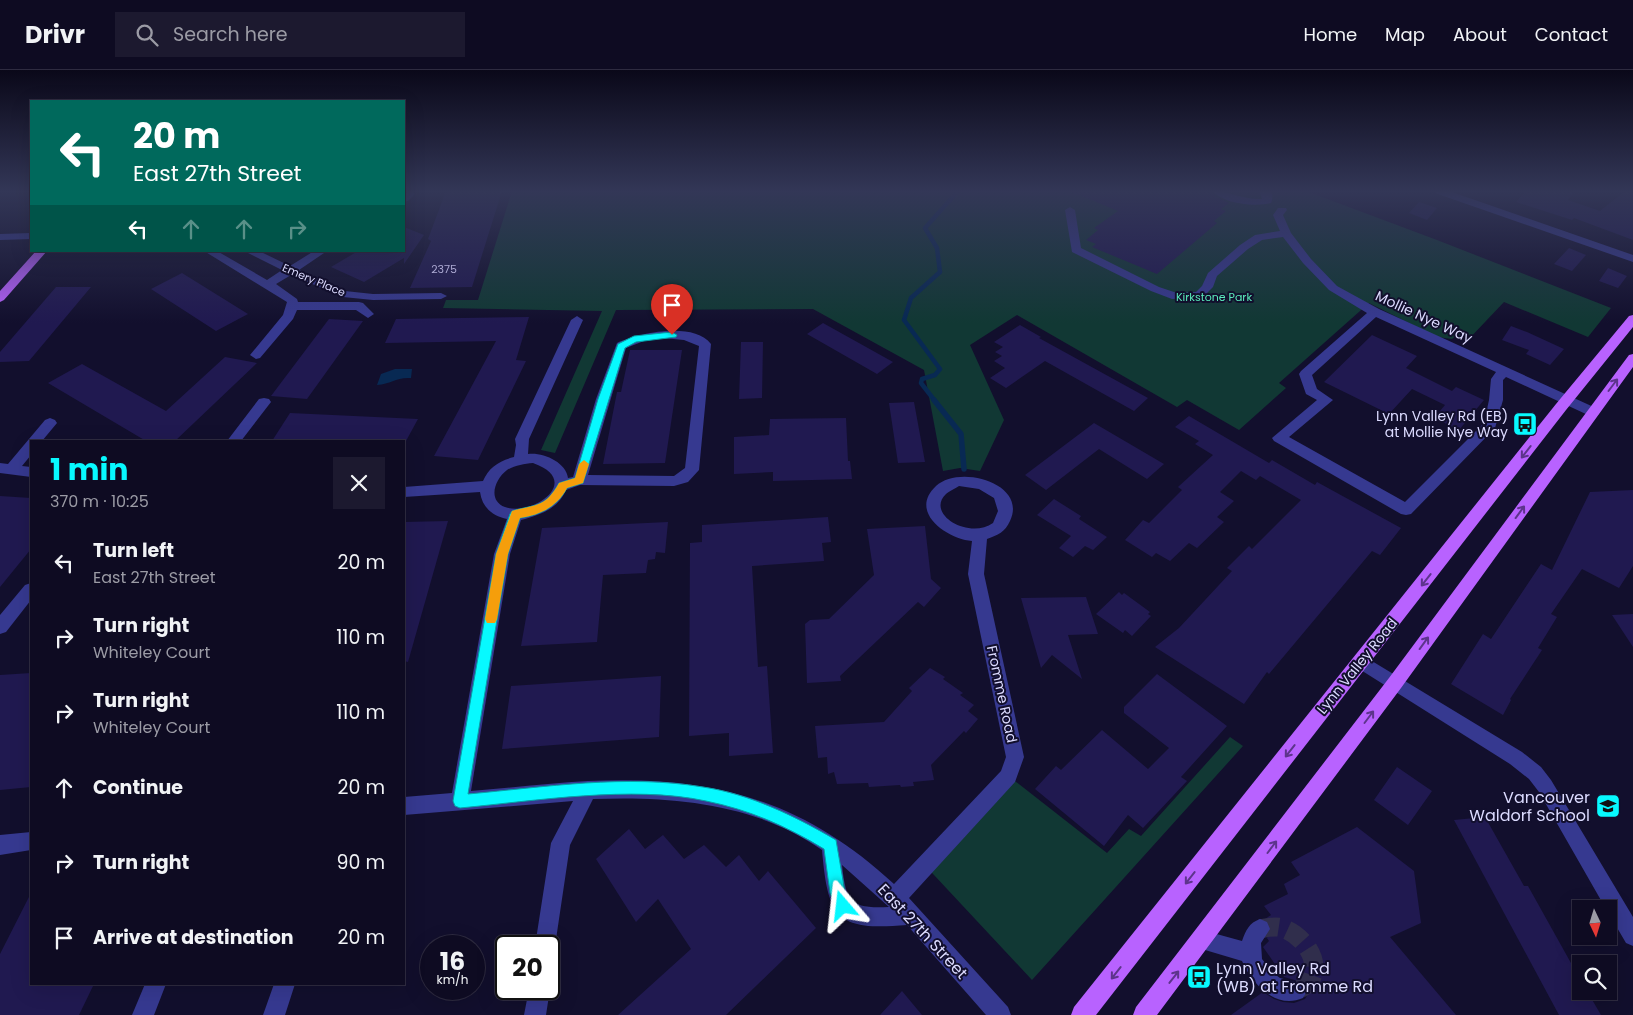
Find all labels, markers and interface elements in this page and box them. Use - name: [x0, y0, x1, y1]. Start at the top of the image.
- search box: [115, 12, 465, 57]
- text: Drivr: [25, 18, 85, 51]
- icon: search: [133, 21, 161, 49]
- text: Search here: [173, 21, 288, 48]
- text: Home: [1303, 22, 1357, 47]
- text: Map: [1385, 22, 1425, 47]
- text: About: [1453, 22, 1507, 47]
- text: Contact: [1535, 22, 1608, 47]
- text: 20 m: [133, 111, 220, 160]
- icon: left: [50, 120, 115, 185]
- text: East 27th Street: [133, 158, 302, 189]
- icon: left: [124, 215, 152, 243]
- icon: ahead: [177, 215, 205, 243]
- icon: ahead: [230, 215, 258, 243]
- icon: right: [283, 215, 311, 243]
- street label: Emery Place: [280, 260, 348, 301]
- house number: 2375: [431, 261, 457, 277]
- pin: [651, 284, 693, 335]
- street label: Mollie Nye Way: [1372, 286, 1476, 348]
- park label: Kirkstone Park: [1176, 289, 1252, 305]
- icon: arrive: [658, 291, 686, 319]
- one-way arrow: [1608, 378, 1618, 392]
- place label: Lynn Valley Rd (EB) at Mollie Nye Way: [1376, 406, 1508, 442]
- bus stop icon: Lynn Valley Rd (EB) at Mollie Nye Way: [1512, 411, 1538, 437]
- one-way arrow: [1520, 445, 1531, 458]
- text: 1 min: [50, 448, 128, 491]
- button: close: [333, 457, 385, 509]
- text: 370 m · 10:25: [50, 490, 149, 513]
- one-way arrow: [1515, 505, 1525, 519]
- text: Turn left: [93, 537, 174, 564]
- icon: left: [50, 549, 78, 577]
- text: 20 m: [337, 549, 385, 576]
- text: East 27th Street: [93, 566, 216, 589]
- one-way arrow: [1420, 573, 1431, 586]
- text: Turn right: [93, 612, 189, 639]
- street label: Lynn Valley Road: [1312, 614, 1402, 718]
- icon: right: [50, 624, 78, 652]
- text: 110 m: [336, 624, 385, 651]
- one-way arrow: [1419, 636, 1429, 650]
- text: Whiteley Court: [93, 641, 210, 664]
- street label: Fromme Road: [982, 644, 1022, 744]
- text: Turn right: [93, 687, 189, 714]
- icon: right: [50, 699, 78, 727]
- text: 110 m: [336, 699, 385, 726]
- one-way arrow: [1364, 711, 1375, 724]
- text: Whiteley Court: [93, 716, 210, 739]
- one-way arrow: [1285, 744, 1296, 757]
- icon: ahead: [50, 774, 78, 802]
- text: Continue: [93, 774, 183, 801]
- text: 20 m: [337, 774, 385, 801]
- place label: Vancouver Waldorf School: [1469, 786, 1590, 827]
- school or university icon: Vancouver Waldorf School: [1595, 793, 1621, 819]
- one-way arrow: [1267, 840, 1277, 854]
- icon: right: [50, 849, 78, 877]
- text: Turn right: [93, 849, 189, 876]
- text: 90 m: [336, 849, 385, 876]
- one-way arrow: [1184, 871, 1195, 884]
- position arrow: [816, 879, 868, 931]
- street label: East 27th Street: [872, 879, 973, 984]
- north arrow: [1572, 900, 1618, 945]
- map controls: [1572, 900, 1617, 1000]
- icon: arrive: [50, 924, 78, 952]
- text: Arrive at destination: [93, 924, 294, 951]
- text: 20 m: [337, 924, 385, 951]
- speed limit sign: 20: [495, 935, 560, 1000]
- text: 16: [440, 944, 465, 979]
- button: search: [1572, 955, 1617, 1000]
- place label: Lynn Valley Rd (WB) at Fromme Rd: [1216, 957, 1373, 998]
- bus stop icon: Lynn Valley Rd (WB) at Fromme Rd: [1186, 964, 1212, 990]
- one-way arrow: [1110, 966, 1121, 979]
- one-way arrow: [1168, 970, 1179, 983]
- text: km/h: [437, 971, 468, 988]

